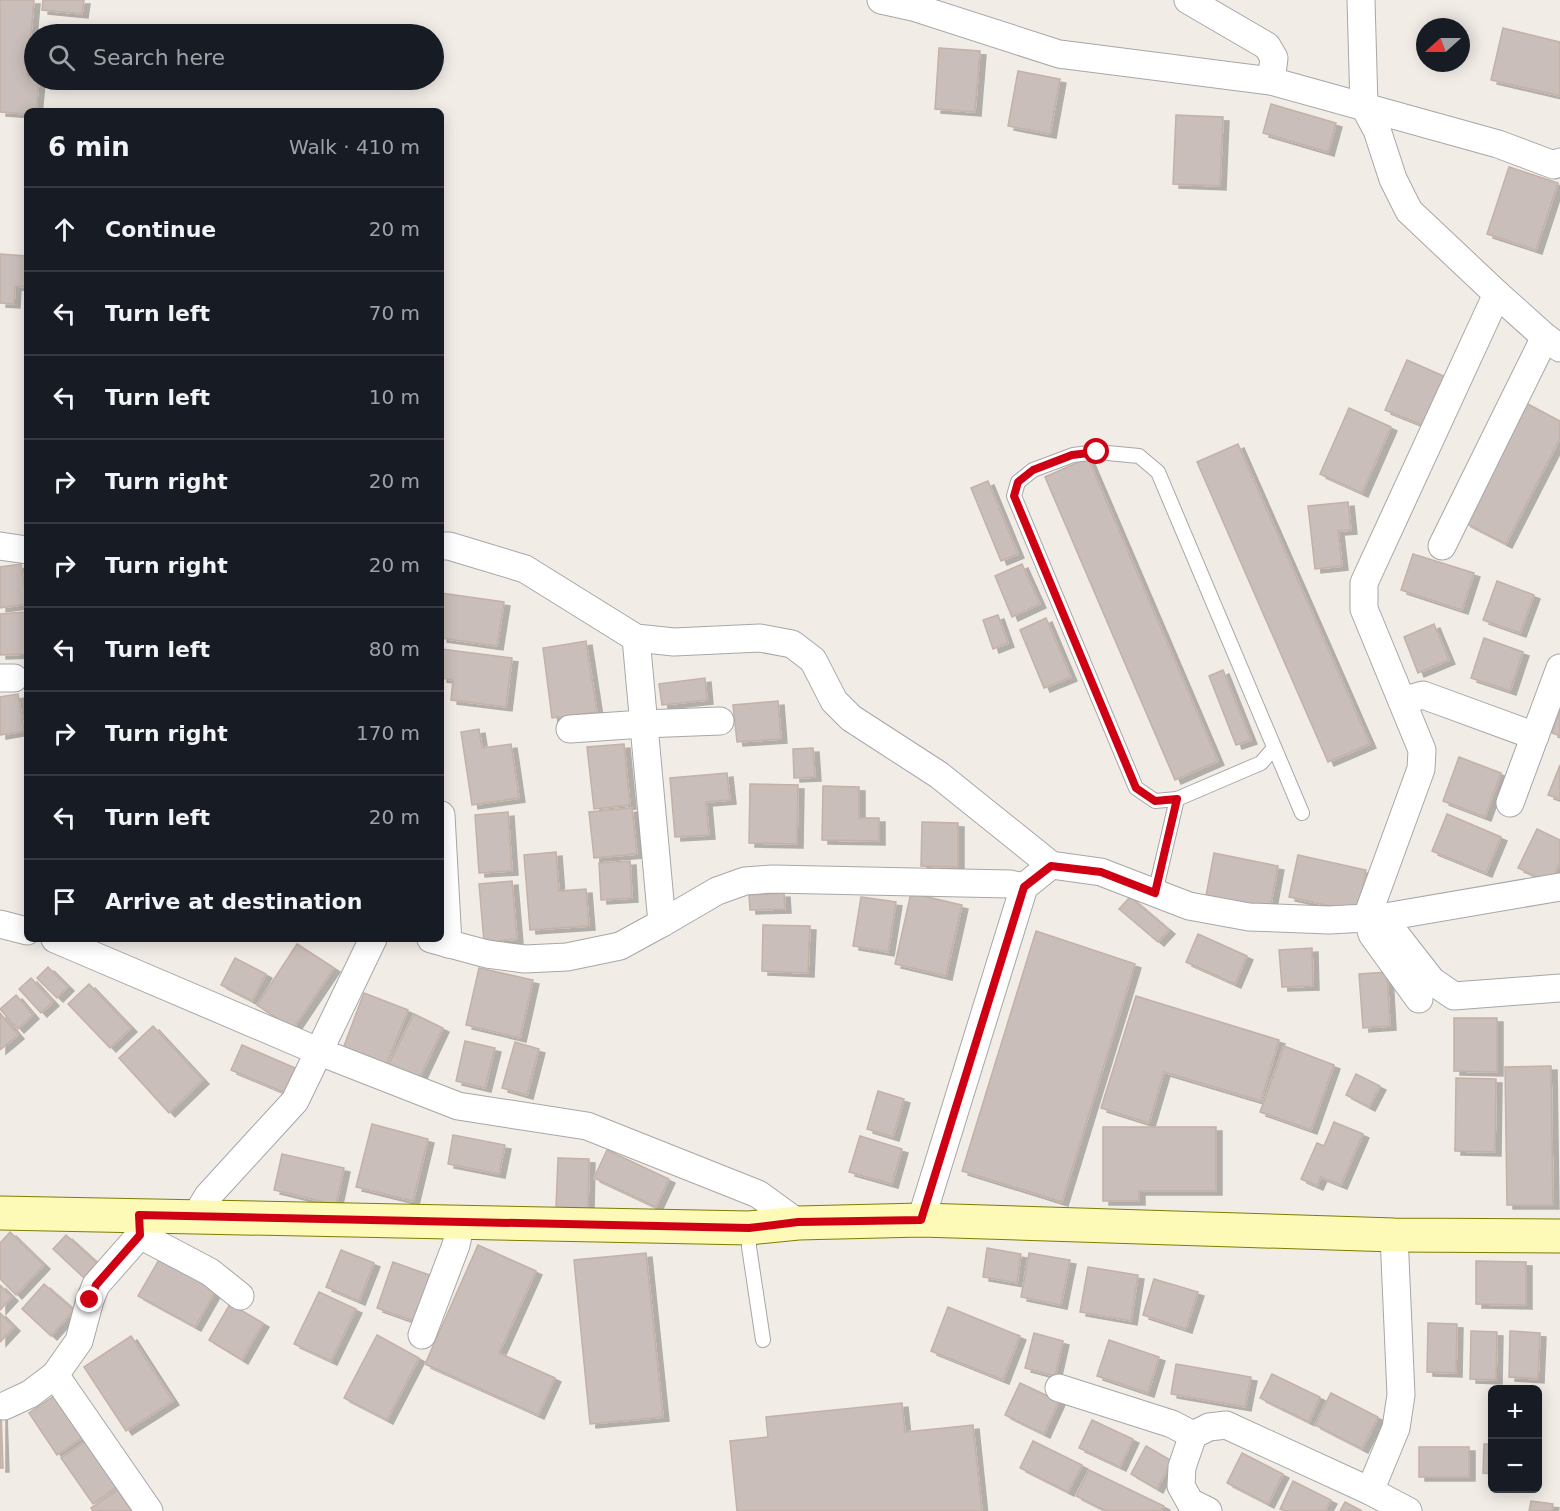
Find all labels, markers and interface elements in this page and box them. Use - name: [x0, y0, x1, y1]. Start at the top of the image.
- north arrow: [1416, 18, 1470, 72]
- search box: [24, 24, 444, 90]
- icon: search: [45, 41, 78, 74]
- text: Search here: [93, 45, 225, 70]
- text: 6 min: [48, 132, 130, 162]
- text: Walk · 410 m: [289, 135, 420, 159]
- icon: ahead: [48, 213, 81, 246]
- text: Continue: [105, 217, 216, 242]
- text: 20 m: [369, 217, 420, 241]
- icon: left: [48, 297, 81, 330]
- text: Turn left: [105, 301, 210, 326]
- text: 70 m: [369, 301, 420, 325]
- icon: left: [48, 381, 81, 414]
- text: Turn left: [105, 385, 210, 410]
- text: 10 m: [369, 385, 420, 409]
- route start: [1083, 438, 1109, 464]
- icon: right: [48, 465, 81, 498]
- text: Turn right: [105, 469, 228, 494]
- text: 20 m: [369, 469, 420, 493]
- icon: right: [48, 549, 81, 582]
- text: Turn right: [105, 553, 228, 578]
- text: 20 m: [369, 553, 420, 577]
- icon: left: [48, 633, 81, 666]
- text: Turn left: [105, 637, 210, 662]
- text: 80 m: [369, 637, 420, 661]
- icon: right: [48, 717, 81, 750]
- text: Turn right: [105, 721, 228, 746]
- text: 170 m: [356, 721, 420, 745]
- icon: left: [48, 801, 81, 834]
- text: Turn left: [105, 805, 210, 830]
- text: 20 m: [369, 805, 420, 829]
- icon: arrive: [48, 885, 81, 918]
- text: Arrive at destination: [105, 889, 362, 914]
- route end: [76, 1286, 102, 1312]
- map controls: [1488, 1385, 1542, 1493]
- button: +: [1488, 1385, 1542, 1439]
- button: −: [1488, 1439, 1542, 1493]

